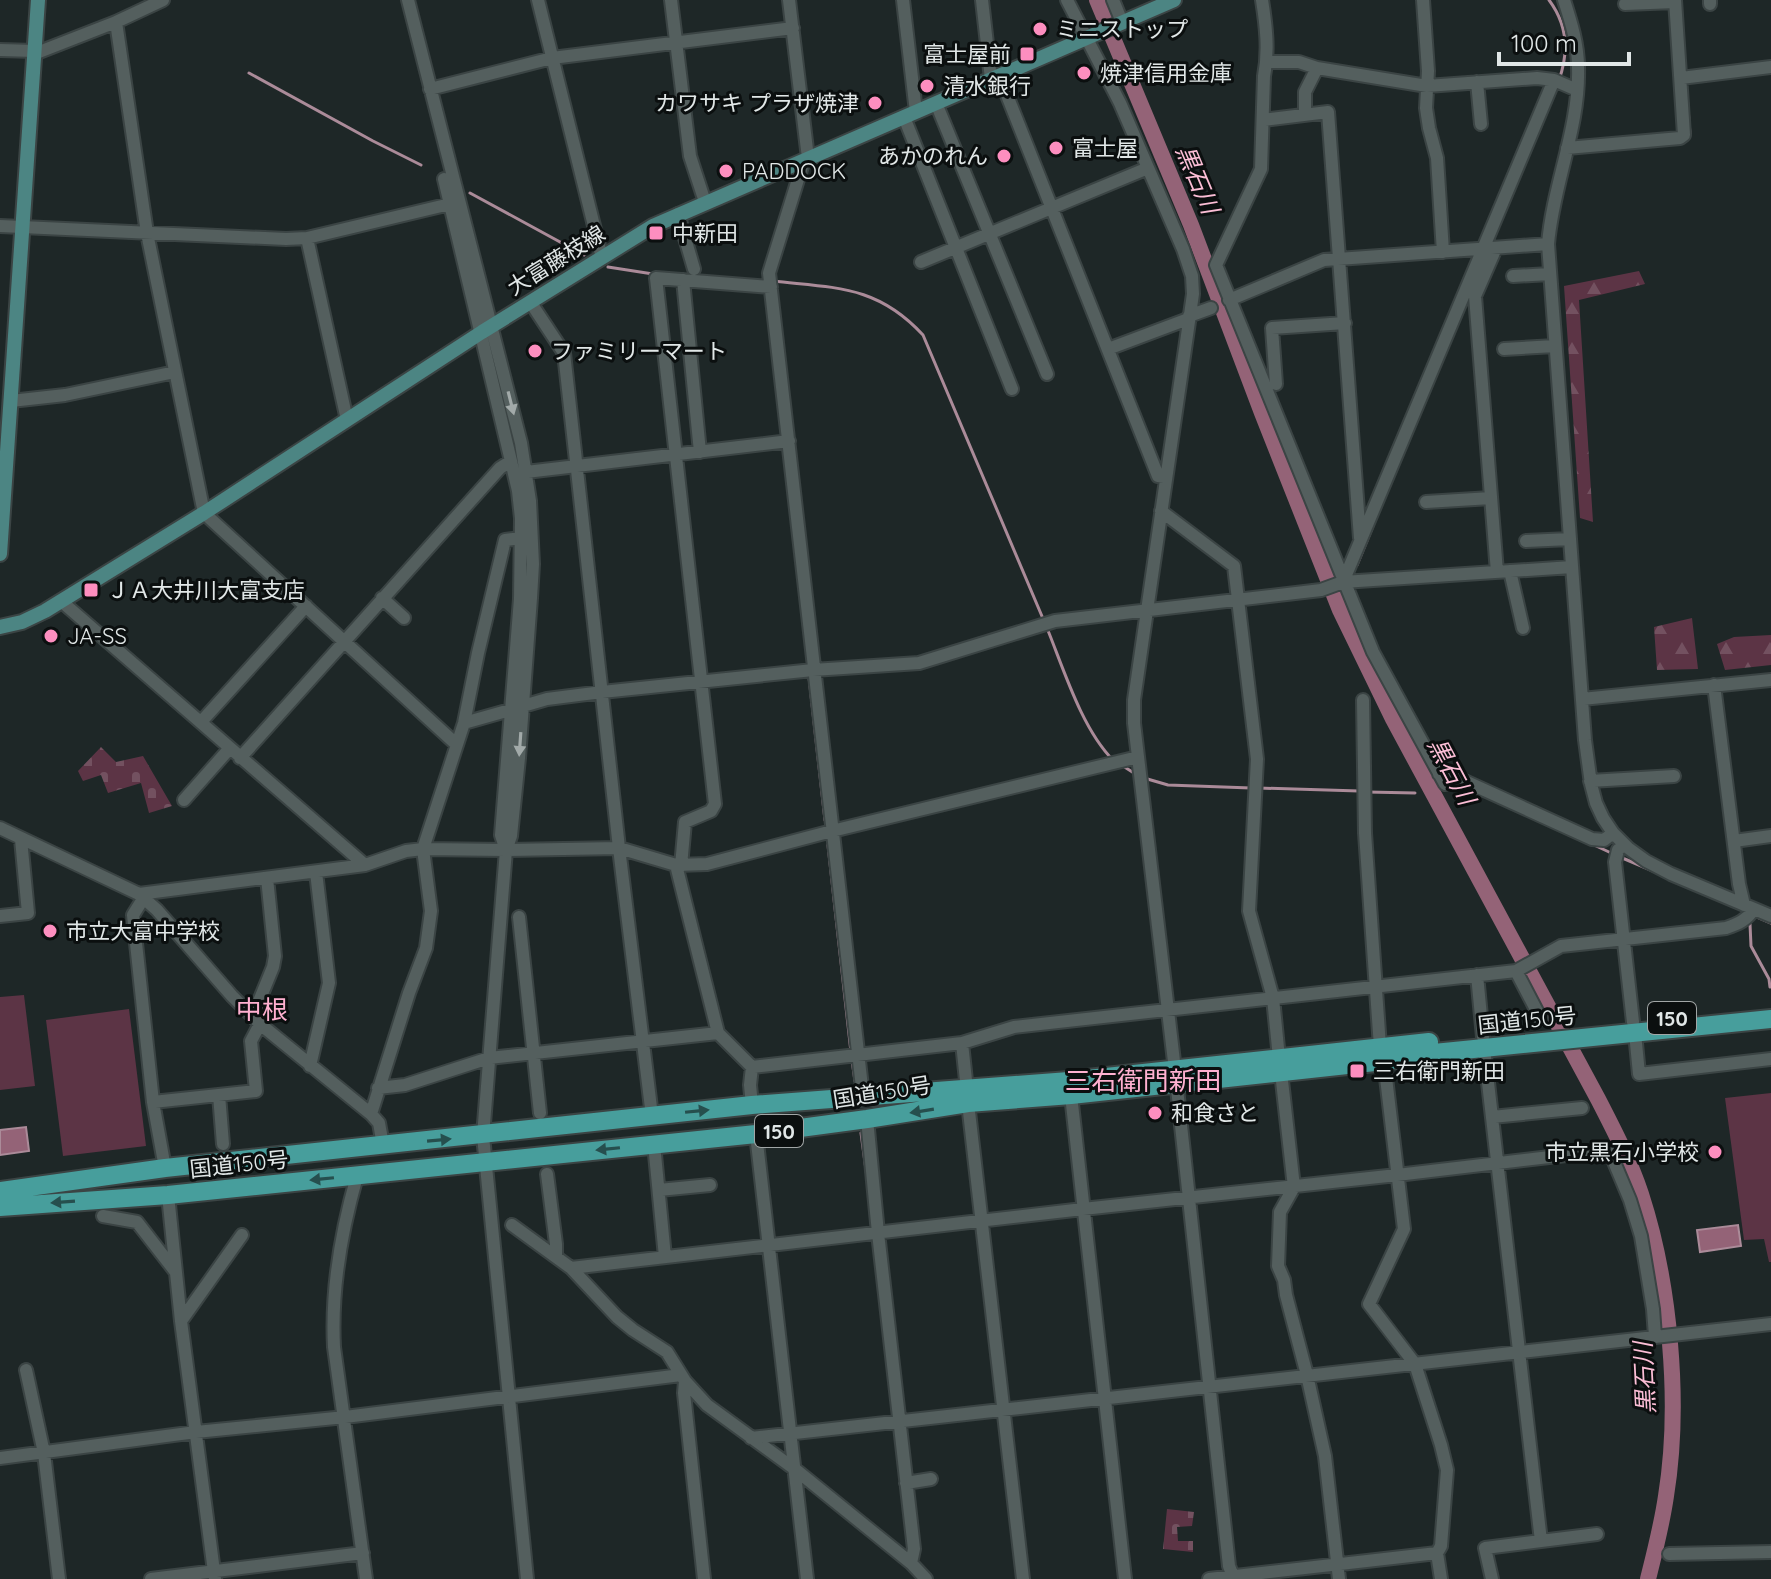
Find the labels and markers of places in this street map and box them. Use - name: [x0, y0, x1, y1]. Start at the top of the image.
- place label: ミニストップ: [1056, 15, 1188, 43]
- marker: ミニストップ: [1031, 20, 1049, 38]
- place label: 富士屋前: [923, 40, 1011, 68]
- marker: 富士屋前: [1018, 45, 1036, 63]
- place label: 焼津信用金庫: [1100, 59, 1232, 87]
- marker: 焼津信用金庫: [1075, 64, 1093, 82]
- place label: 清水銀行: [943, 72, 1031, 100]
- marker: 清水銀行: [918, 77, 936, 95]
- place label: カワサキ プラザ焼津: [655, 89, 859, 117]
- marker: カワサキ プラザ焼津: [866, 94, 884, 112]
- place label: 富士屋: [1072, 134, 1138, 162]
- marker: 富士屋: [1047, 139, 1065, 157]
- place label: あかのれん: [878, 142, 988, 170]
- marker: あかのれん: [995, 147, 1013, 165]
- place label: PADDOCK: [742, 157, 846, 185]
- marker: PADDOCK: [717, 162, 735, 180]
- place label: 中新田: [672, 219, 738, 247]
- marker: 中新田: [647, 224, 665, 242]
- place label: ファミリーマート: [551, 337, 727, 365]
- marker: ファミリーマート: [526, 342, 544, 360]
- place label: ＪＡ大井川大富支店: [107, 576, 305, 604]
- marker: ＪＡ大井川大富支店: [82, 581, 100, 599]
- place label: JA-SS: [67, 622, 127, 650]
- marker: JA-SS: [42, 627, 60, 645]
- place label: 市立大富中学校: [66, 917, 220, 945]
- marker: 市立大富中学校: [41, 922, 59, 940]
- place label: 三右衛門新田: [1373, 1057, 1505, 1085]
- marker: 三右衛門新田: [1348, 1062, 1366, 1080]
- place label: 和食さと: [1171, 1099, 1259, 1127]
- marker: 和食さと: [1146, 1104, 1164, 1122]
- place label: 市立黒石小学校: [1545, 1138, 1699, 1166]
- marker: 市立黒石小学校: [1706, 1143, 1724, 1161]

